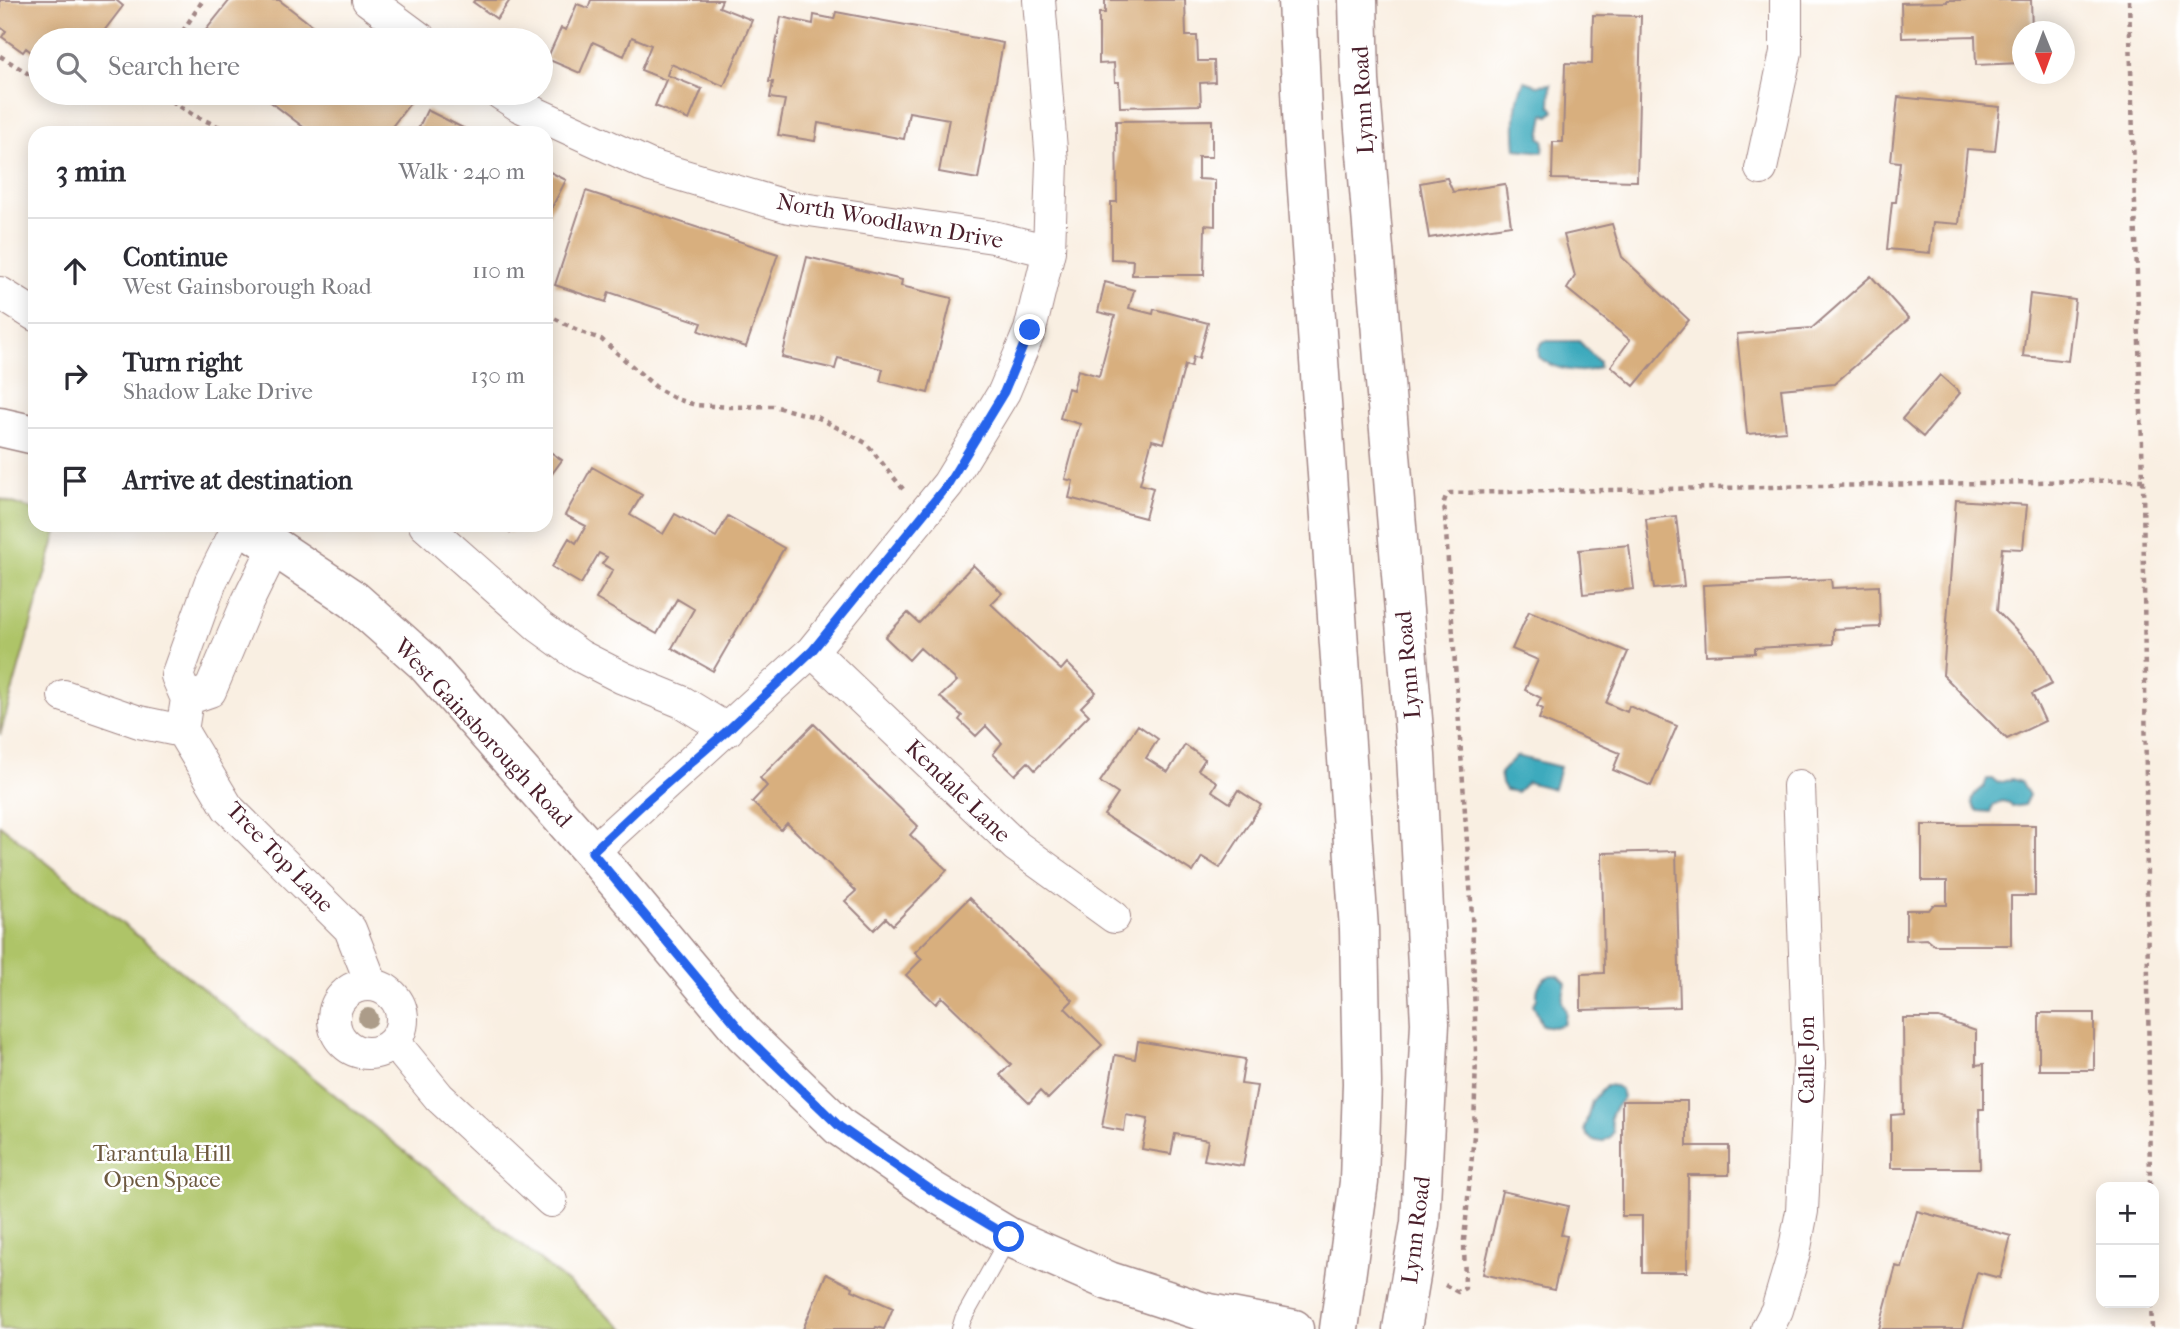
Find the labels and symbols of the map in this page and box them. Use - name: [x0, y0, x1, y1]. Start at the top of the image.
- north arrow: [2012, 21, 2075, 84]
- street label: Lynn Road: [1347, 45, 1379, 155]
- street label: North Woodlawn Drive: [775, 188, 1005, 254]
- route end: [1014, 314, 1045, 345]
- street label: Lynn Road: [1390, 609, 1426, 720]
- street label: West Gainsborough Road: [388, 632, 578, 833]
- street label: Kendale Lane: [900, 734, 1016, 848]
- street label: Tree Top Lane: [221, 796, 339, 918]
- street label: Calle Jon: [1793, 1015, 1820, 1104]
- park label: Tarantula Hill Open Space: [93, 1140, 232, 1193]
- street label: Lynn Road: [1396, 1174, 1436, 1285]
- route start: [993, 1221, 1024, 1252]

